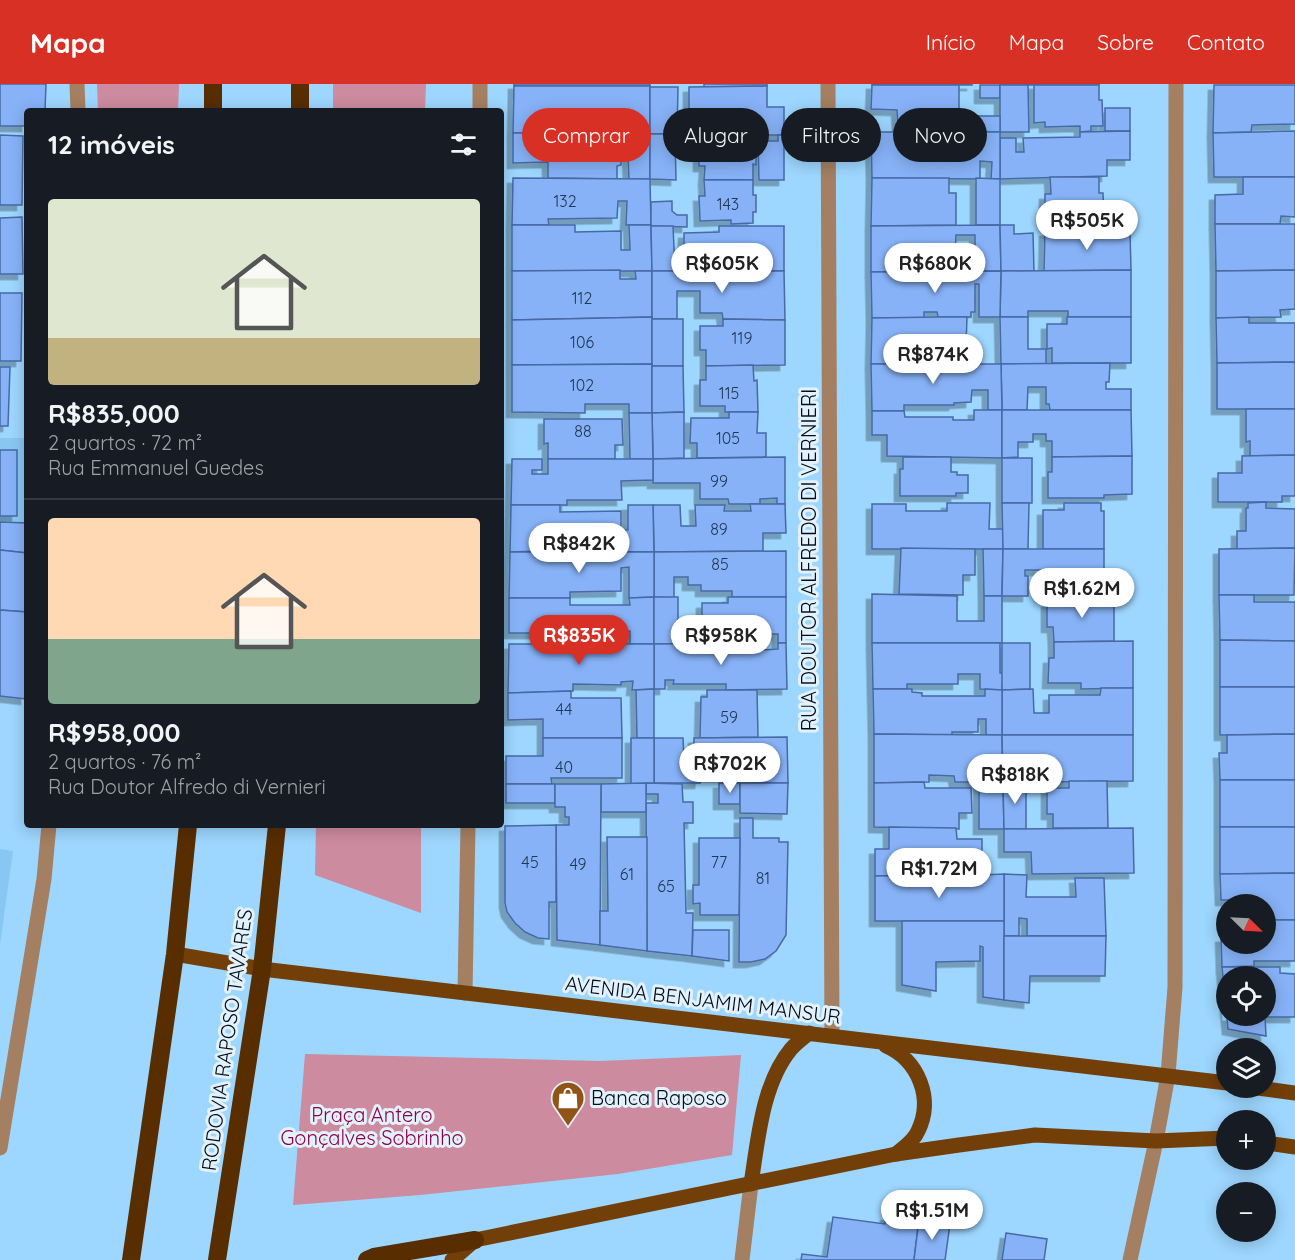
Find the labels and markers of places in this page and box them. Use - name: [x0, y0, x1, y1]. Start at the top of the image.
- pin: R$505K: [1038, 200, 1136, 251]
- pin: R$605K: [673, 243, 771, 294]
- pin: R$680K: [886, 243, 984, 294]
- pin: R$874K: [884, 334, 982, 385]
- pin: R$842K: [530, 523, 628, 574]
- pin: R$1.62M: [1027, 568, 1137, 619]
- pin: R$835K: [530, 615, 628, 666]
- pin: R$958K: [672, 615, 770, 666]
- pin: R$702K: [681, 743, 779, 794]
- pin: R$818K: [966, 754, 1064, 805]
- pin: R$1.72M: [884, 848, 994, 899]
- shop icon: Banca Raposo: [550, 1080, 586, 1127]
- place label: Banca Raposo: [591, 1085, 727, 1110]
- pin: R$1.51M: [877, 1190, 987, 1241]

